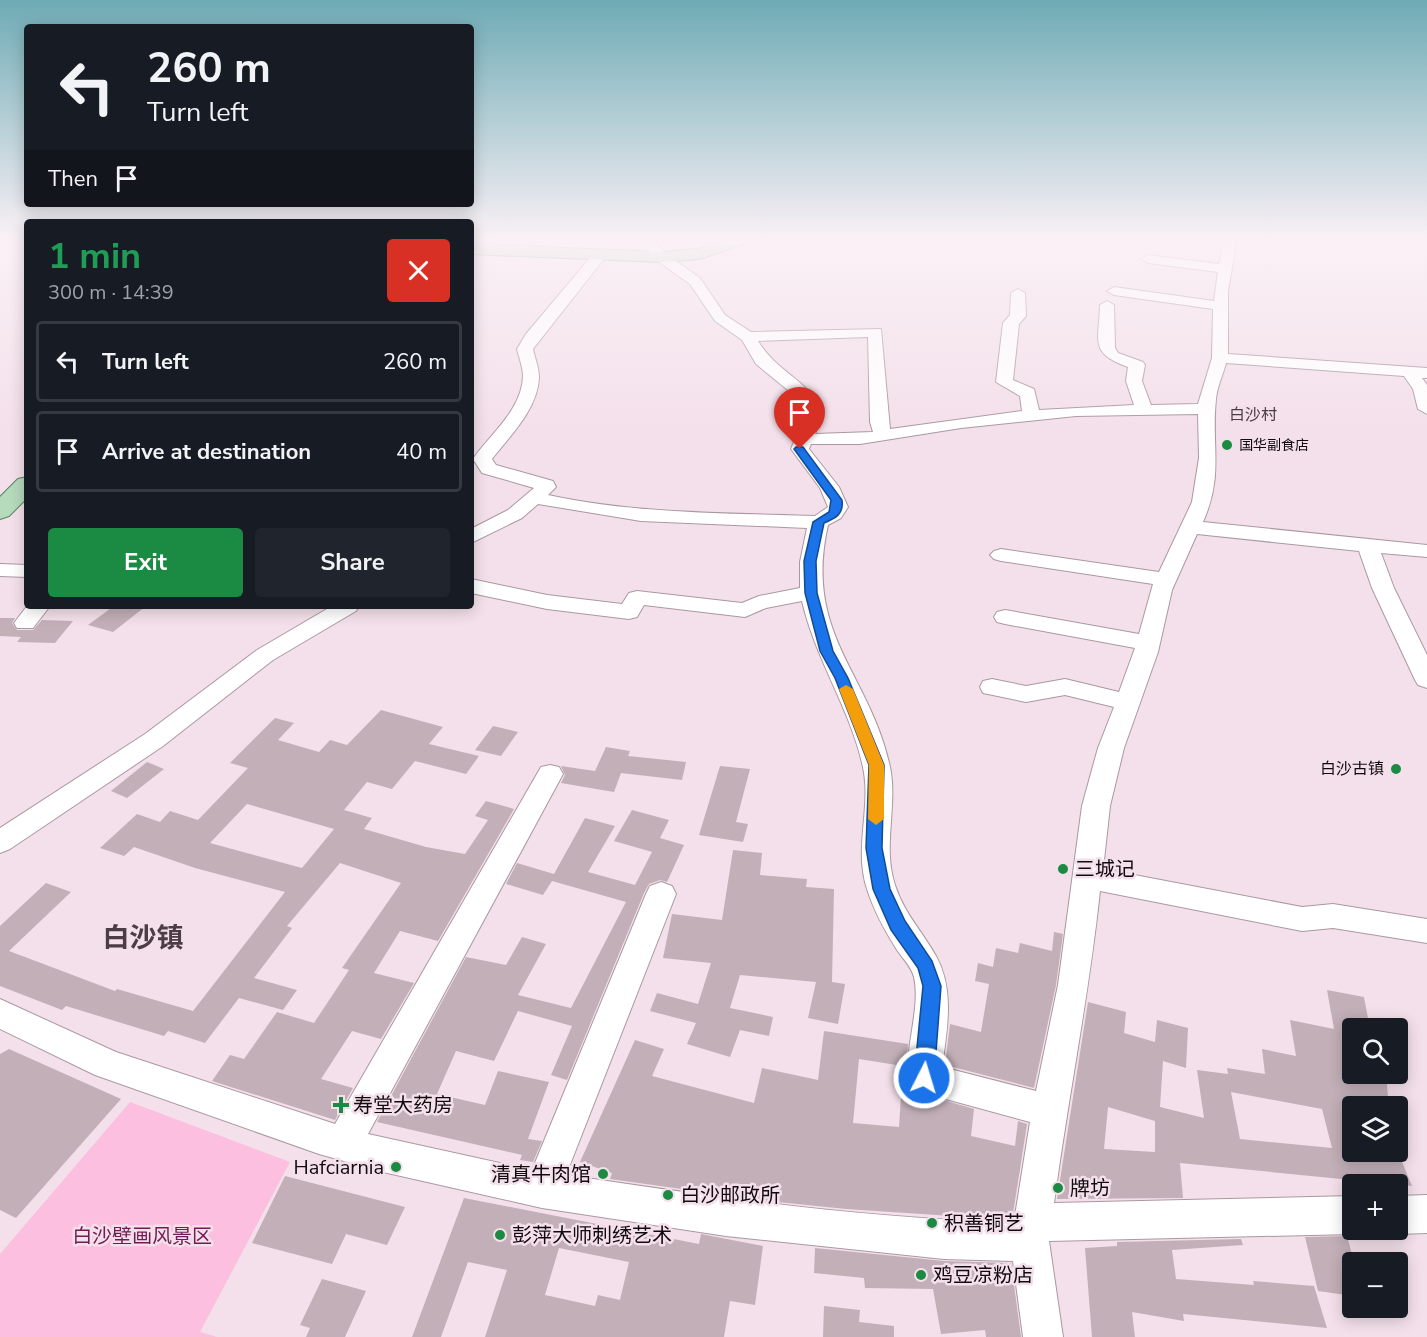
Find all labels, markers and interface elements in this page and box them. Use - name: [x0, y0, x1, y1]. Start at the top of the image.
- text: 260 m: [147, 40, 271, 97]
- icon: left: [48, 48, 126, 126]
- text: Turn left: [147, 94, 248, 131]
- icon: arrive: [110, 162, 143, 195]
- text: Then: [48, 164, 98, 194]
- text: 1 min: [48, 232, 141, 281]
- button: close: [387, 239, 450, 302]
- text: 300 m · 14:39: [48, 279, 174, 306]
- icon: left: [51, 345, 84, 378]
- text: Turn left: [102, 347, 189, 377]
- text: 260 m: [383, 347, 447, 377]
- pin: [774, 387, 825, 449]
- icon: arrive: [783, 396, 816, 429]
- district label: 白沙村: [1229, 404, 1277, 426]
- icon: arrive: [51, 435, 84, 468]
- place label: 国华副食店: [1239, 436, 1309, 455]
- text: Arrive at destination: [102, 437, 311, 467]
- text: 40 m: [396, 437, 447, 467]
- marker: 国华副食店: [1220, 438, 1234, 452]
- button: Exit: [48, 528, 243, 597]
- button: Share: [255, 528, 450, 597]
- place label: 白沙古镇: [1320, 758, 1384, 780]
- marker: 白沙古镇: [1389, 762, 1403, 776]
- place label: 三城记: [1075, 856, 1135, 883]
- marker: 三城记: [1056, 862, 1070, 876]
- district label: 白沙镇: [103, 920, 184, 957]
- map controls: [1342, 1018, 1408, 1318]
- button: search: [1342, 1018, 1408, 1084]
- position arrow: [892, 1046, 956, 1110]
- place label: 寿堂大药房: [353, 1092, 453, 1119]
- button: layers: [1342, 1096, 1408, 1162]
- marker: 寿堂大药房: [334, 1098, 348, 1112]
- place label: Hafciarnia: [294, 1154, 384, 1181]
- marker: Hafciarnia: [389, 1160, 403, 1174]
- place label: 清真牛肉馆: [491, 1161, 591, 1188]
- marker: 清真牛肉馆: [596, 1167, 610, 1181]
- button: +: [1342, 1174, 1408, 1240]
- place label: 牌坊: [1070, 1175, 1110, 1202]
- marker: 牌坊: [1051, 1181, 1065, 1195]
- place label: 白沙邮政所: [680, 1182, 780, 1209]
- marker: 白沙邮政所: [661, 1188, 675, 1202]
- place label: 积善铜艺: [944, 1210, 1024, 1237]
- marker: 积善铜艺: [925, 1216, 939, 1230]
- place label: 彭萍大师刺绣艺术: [512, 1222, 672, 1249]
- park label: 白沙壁画风景区: [72, 1223, 212, 1250]
- marker: 彭萍大师刺绣艺术: [493, 1228, 507, 1242]
- button: −: [1342, 1252, 1408, 1318]
- place label: 鸡豆凉粉店: [933, 1262, 1033, 1289]
- marker: 鸡豆凉粉店: [914, 1268, 928, 1282]

